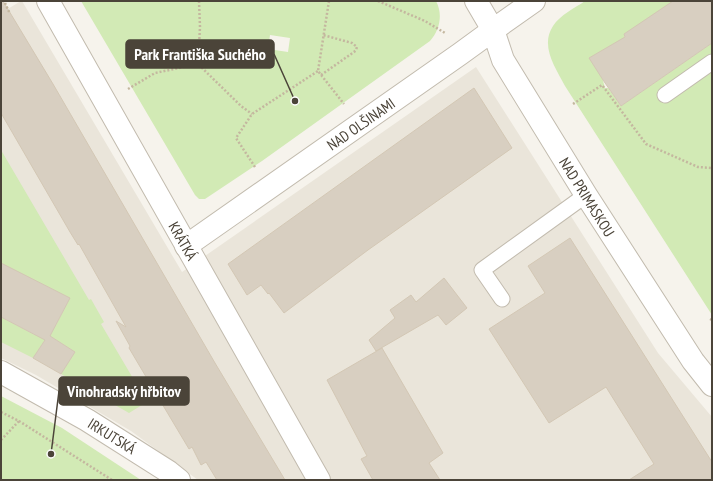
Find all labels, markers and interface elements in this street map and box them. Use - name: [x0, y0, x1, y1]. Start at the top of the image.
- callout: Park Františka Suchého: [126, 40, 274, 68]
- text: Park Františka Suchého: [134, 44, 266, 64]
- street label: NAD OLŠINAMI: [323, 94, 399, 154]
- street label: NAD PRIMASKOU: [555, 154, 619, 240]
- street label: KRÁTKÁ: [164, 218, 202, 264]
- callout: Vinohradský hřbitov: [59, 377, 189, 405]
- text: Vinohradský hřbitov: [66, 381, 182, 401]
- street label: IRKUTSKÁ: [84, 414, 140, 459]

